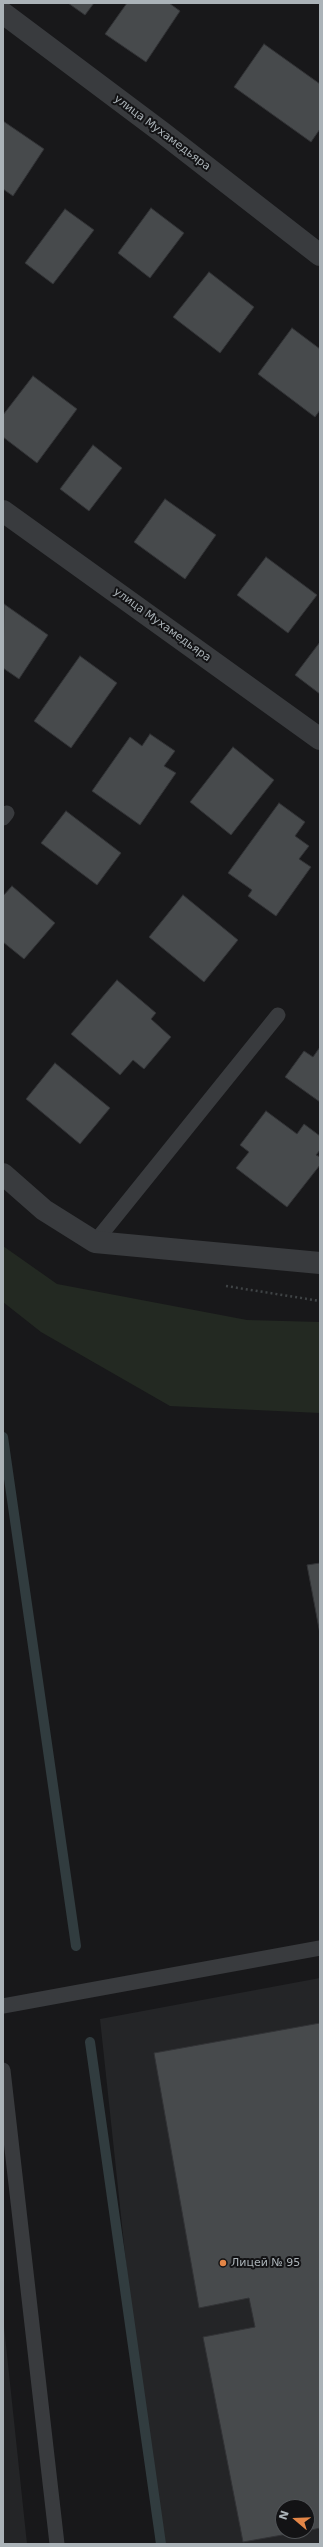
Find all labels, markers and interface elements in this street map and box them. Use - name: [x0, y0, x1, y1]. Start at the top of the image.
- street label: улица Мухамедьяра: [111, 92, 213, 174]
- street label: улица Мухамедьяра: [111, 585, 213, 665]
- place label: Лицей № 95: [231, 2256, 300, 2270]
- marker: Лицей № 95: [218, 2258, 228, 2268]
- north arrow: [275, 2499, 315, 2539]
- text: N: [276, 2509, 292, 2522]

